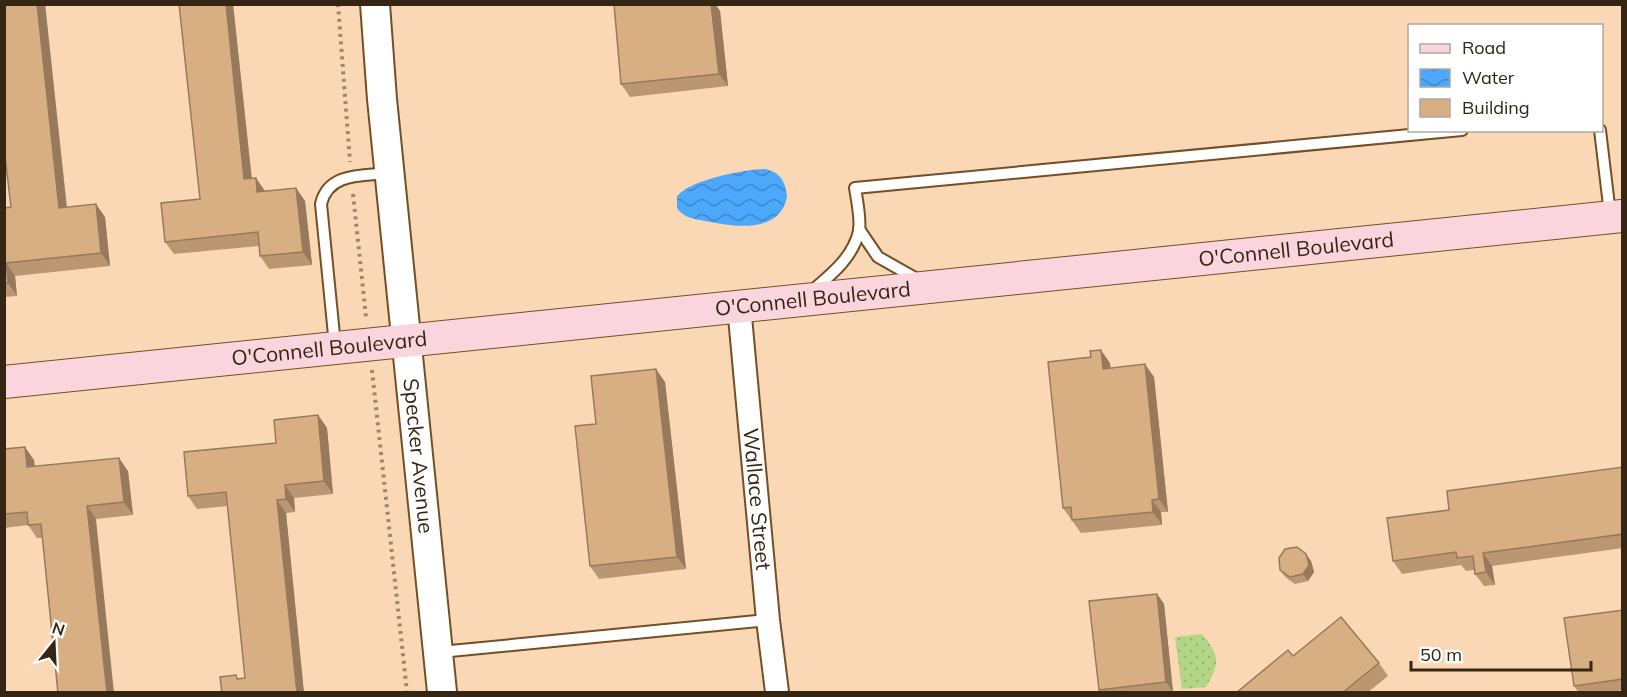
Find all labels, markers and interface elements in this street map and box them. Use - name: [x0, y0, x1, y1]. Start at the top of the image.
- legend: [1408, 24, 1603, 132]
- text: Road: [1462, 36, 1506, 59]
- text: Water: [1462, 66, 1515, 89]
- text: Building: [1462, 96, 1530, 119]
- street label: O'Connell Boulevard: [1197, 225, 1395, 271]
- street label: O'Connell Boulevard: [714, 275, 912, 321]
- street label: O'Connell Boulevard: [230, 325, 428, 371]
- street label: Specker Avenue: [398, 377, 440, 535]
- street label: Wallace Street: [738, 427, 777, 571]
- north arrow: [24, 613, 84, 673]
- text: N: [50, 617, 67, 640]
- scale bar: [1411, 634, 1591, 672]
- text: 50 m: [1420, 643, 1462, 666]

